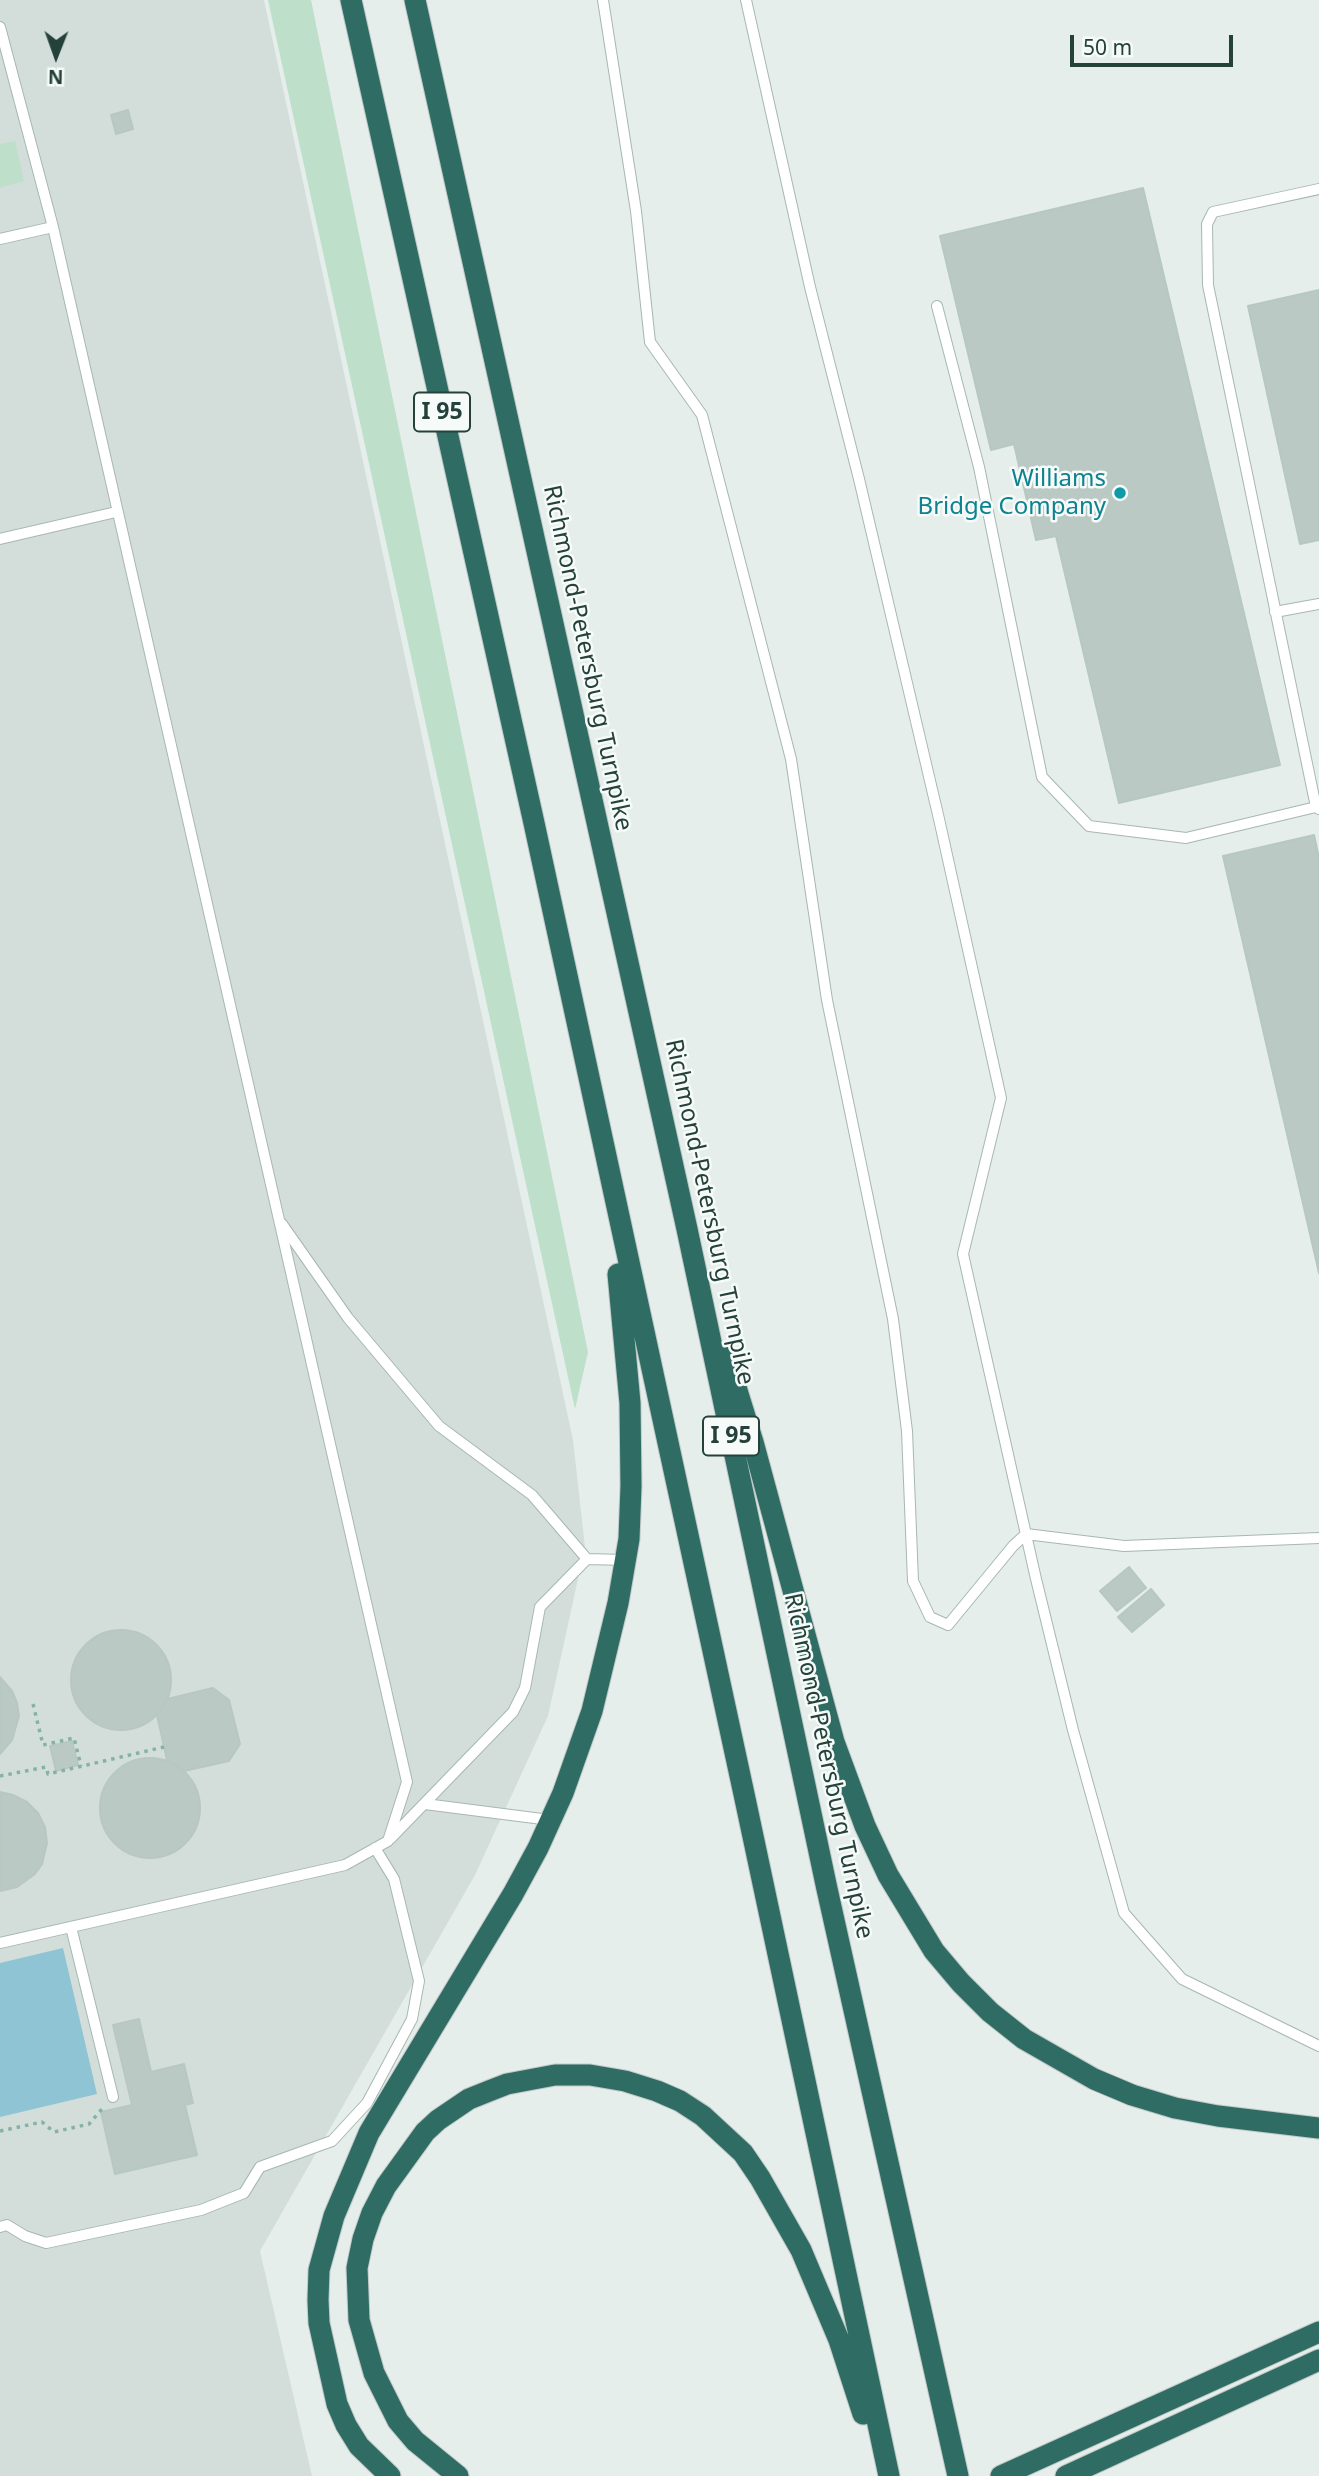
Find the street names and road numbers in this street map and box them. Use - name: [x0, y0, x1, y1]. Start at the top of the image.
- road number: I 95: [414, 392, 470, 432]
- street label: Richmond-Petersburg Turnpike: [536, 483, 638, 833]
- street label: Richmond-Petersburg Turnpike: [658, 1037, 760, 1387]
- road number: I 95: [703, 1416, 759, 1456]
- street label: Richmond-Petersburg Turnpike: [777, 1591, 879, 1941]

